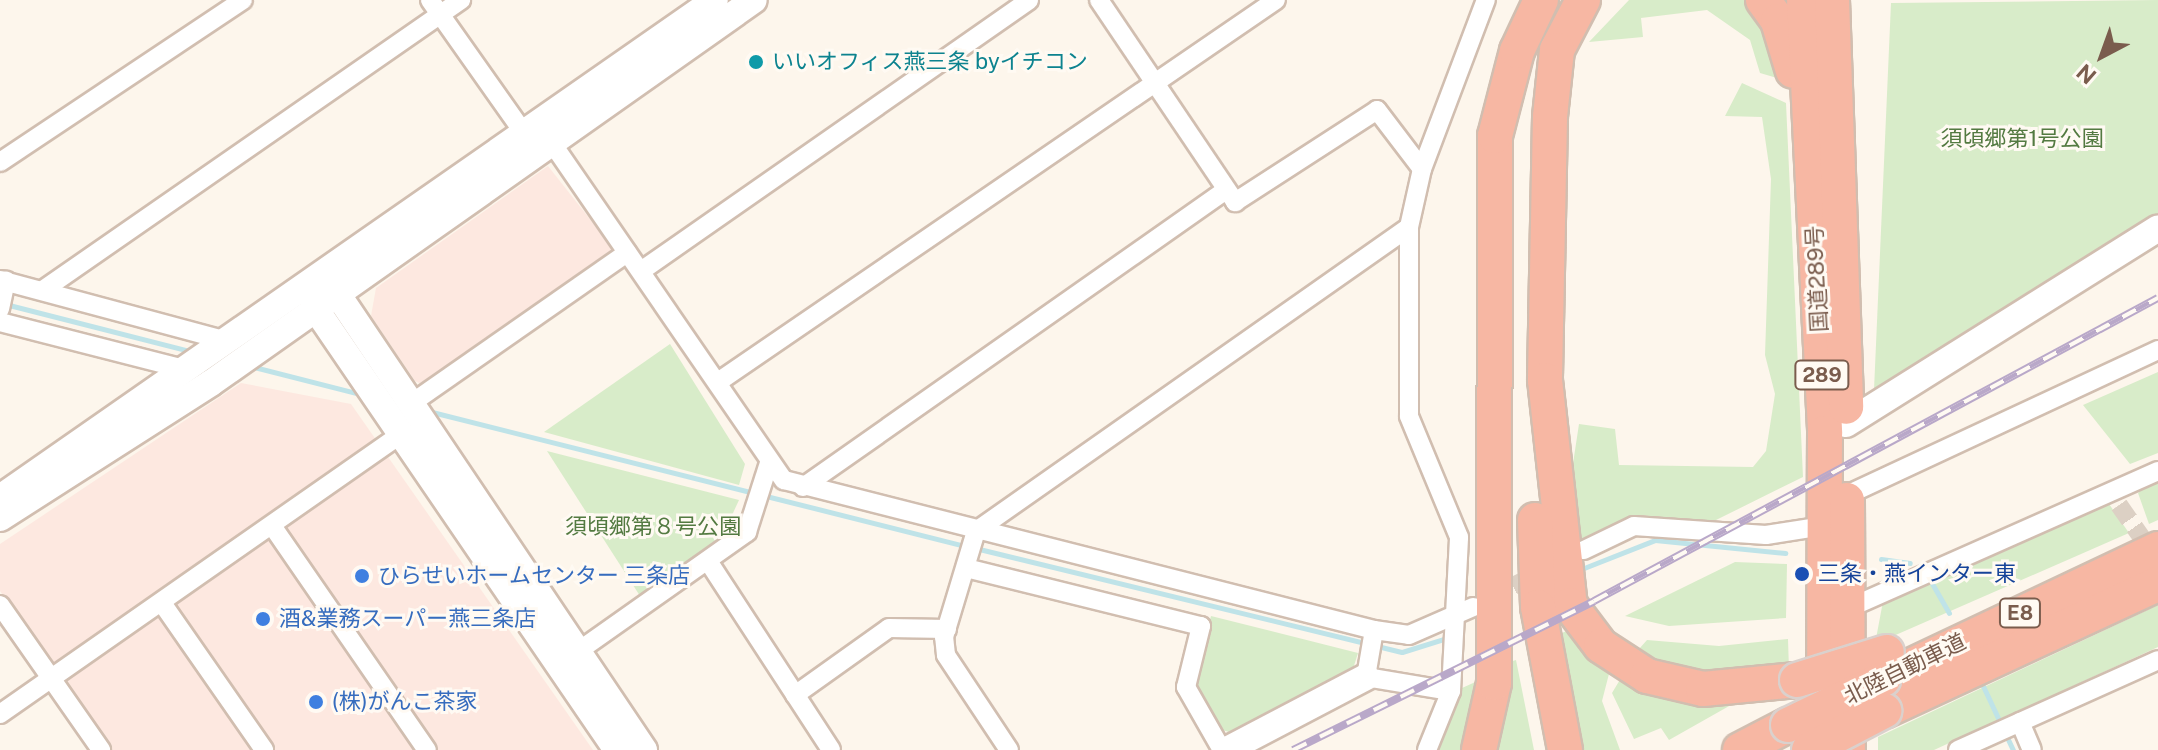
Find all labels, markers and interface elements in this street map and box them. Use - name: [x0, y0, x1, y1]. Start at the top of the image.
- north arrow: [2062, 16, 2142, 96]
- place label: いいオフィス燕三条 byイチコン: [772, 49, 1088, 75]
- marker: いいオフィス燕三条 byイチコン: [747, 53, 765, 71]
- text: N: [2071, 59, 2101, 90]
- park label: 須頃郷第1号公園: [1941, 126, 2103, 152]
- street label: 国道289号: [1801, 225, 1833, 333]
- road number: 289: [1794, 359, 1850, 391]
- park label: 須頃郷第８号公園: [565, 514, 741, 540]
- place label: 三条・燕インター東: [1818, 561, 2016, 587]
- place label: ひらせいホームセンター 三条店: [378, 563, 691, 589]
- marker: 三条・燕インター東: [1793, 565, 1811, 583]
- marker: ひらせいホームセンター 三条店: [353, 567, 371, 585]
- road number: E8: [1998, 597, 2042, 629]
- place label: 酒&業務スーパー燕三条店: [279, 606, 537, 632]
- marker: 酒&業務スーパー燕三条店: [254, 610, 272, 628]
- street label: 北陸自動車道: [1840, 628, 1970, 710]
- place label: (株)がんこ茶家: [332, 689, 477, 715]
- marker: (株)がんこ茶家: [307, 693, 325, 711]

